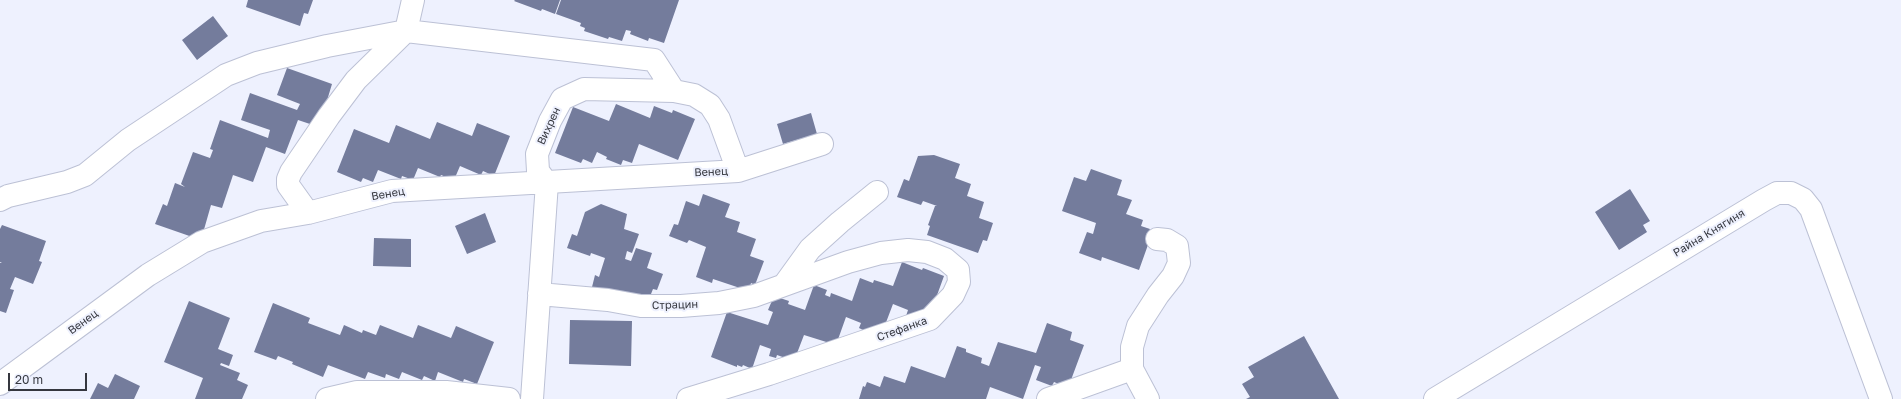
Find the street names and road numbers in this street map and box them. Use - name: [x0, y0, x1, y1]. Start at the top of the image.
- street label: Вихрен: [535, 105, 563, 147]
- street label: Венец: [694, 165, 728, 179]
- street label: Венец: [370, 185, 406, 203]
- street label: Райна Княгиня: [1671, 206, 1747, 260]
- street label: Страцин: [652, 298, 698, 312]
- street label: Венец: [66, 307, 100, 337]
- street label: Стефанка: [875, 314, 929, 344]

